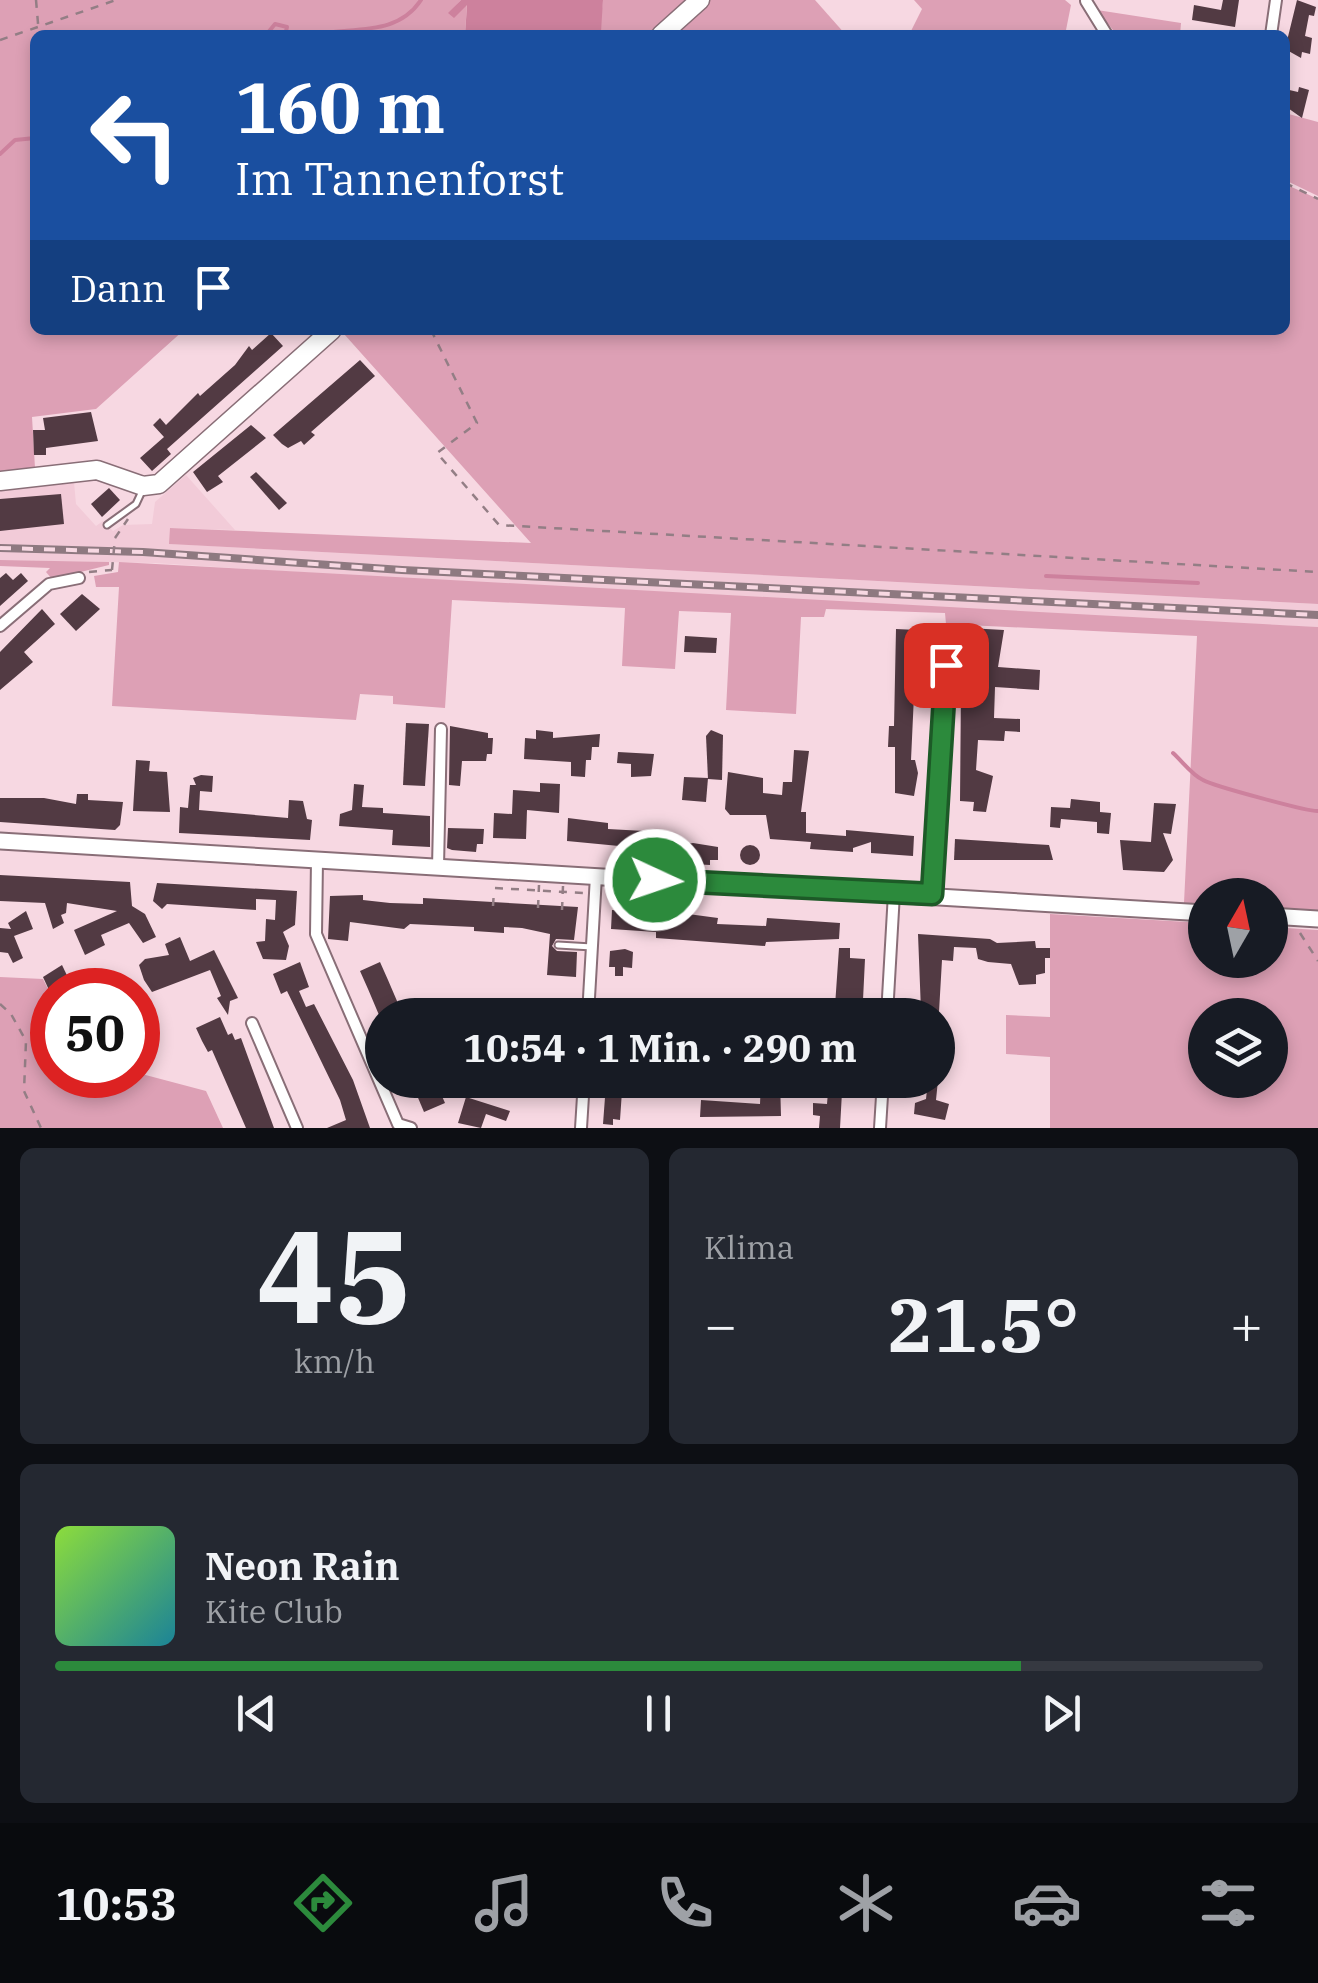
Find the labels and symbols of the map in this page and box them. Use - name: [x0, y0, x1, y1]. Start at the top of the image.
- pin: [904, 623, 989, 708]
- position arrow: [603, 828, 707, 932]
- north arrow: [1188, 878, 1288, 978]
- speed limit sign: 50: [30, 968, 160, 1098]

